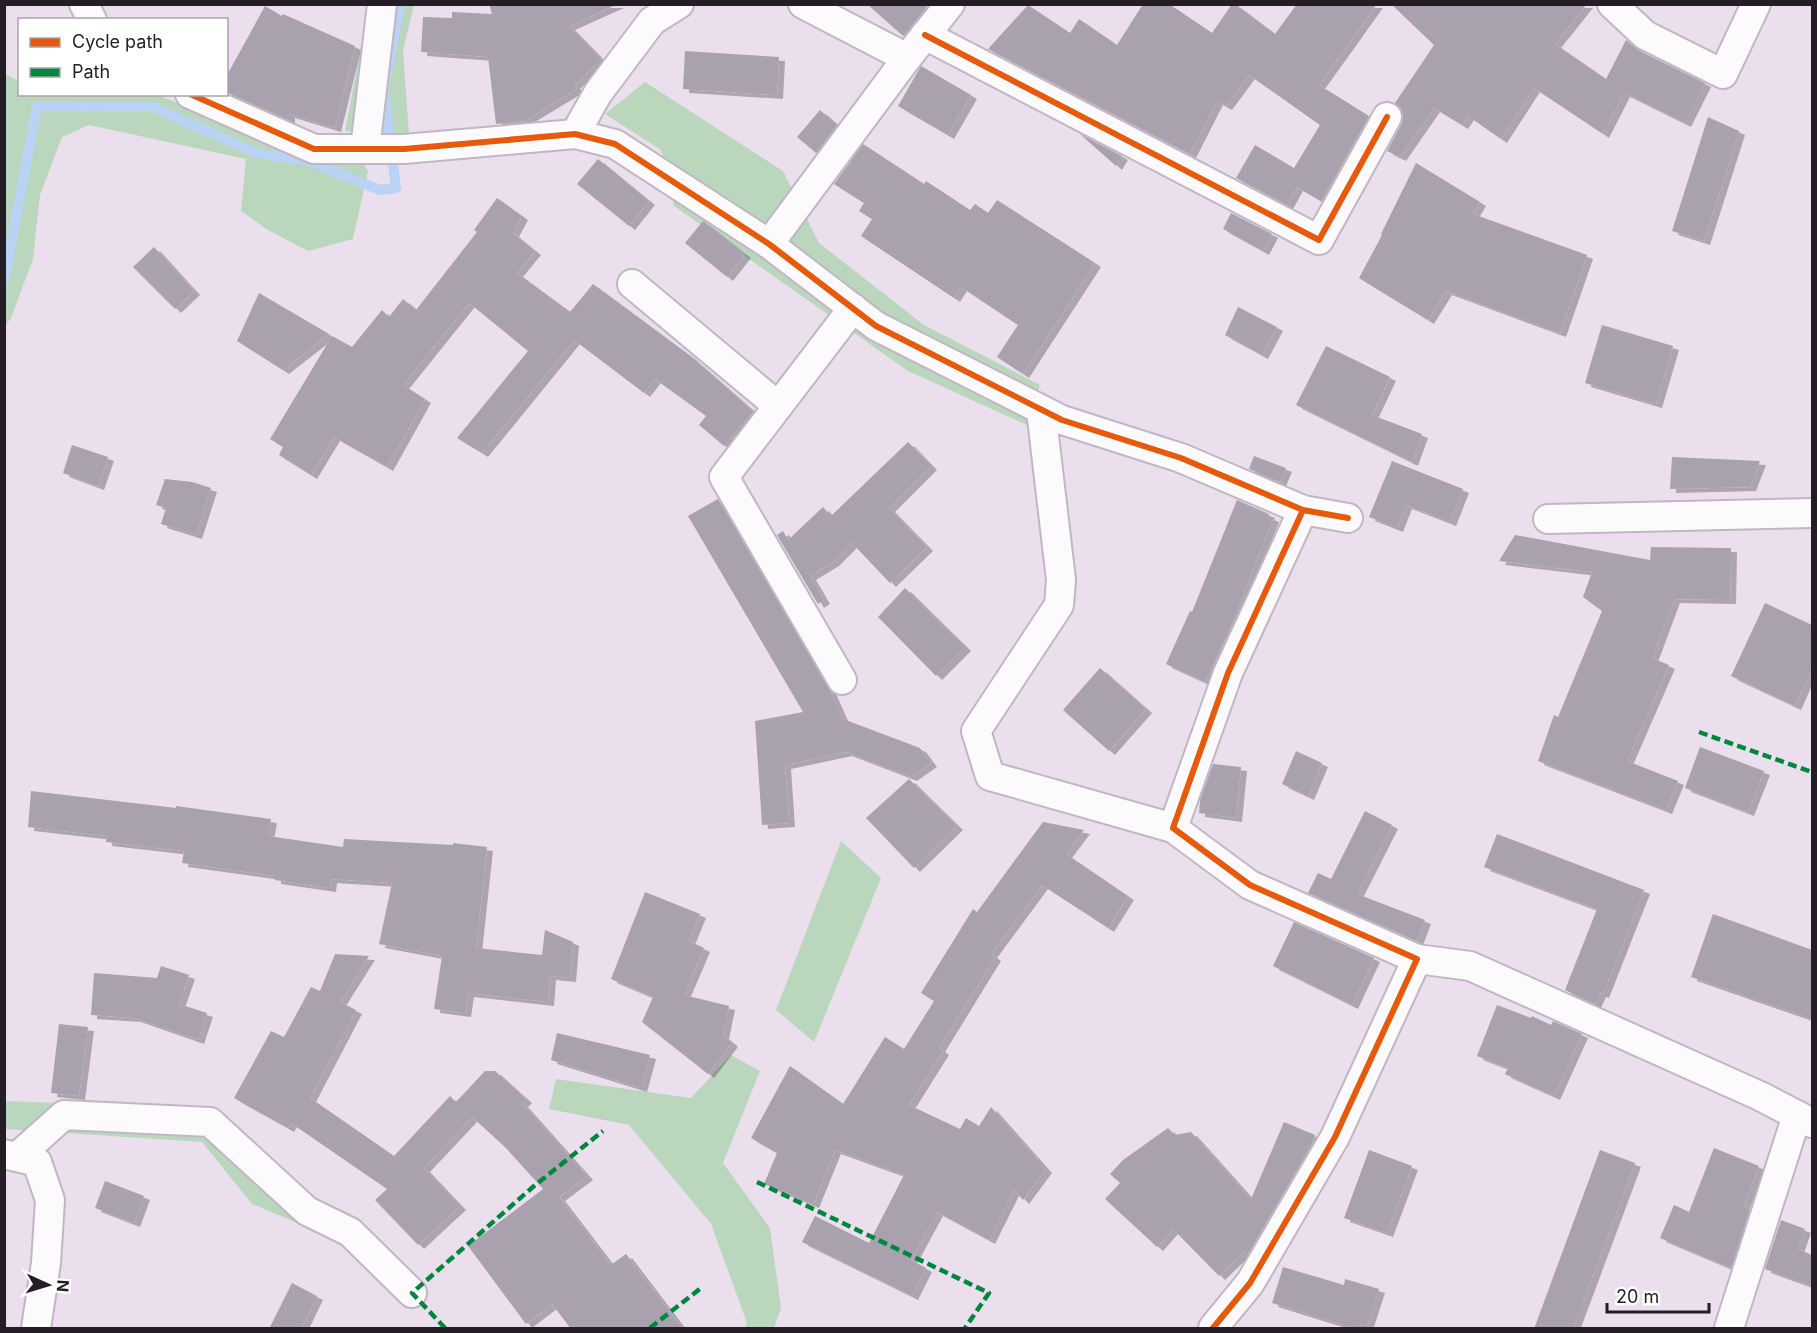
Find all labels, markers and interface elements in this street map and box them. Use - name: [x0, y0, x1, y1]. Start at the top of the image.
- legend: [18, 18, 228, 96]
- text: Cycle path: [72, 31, 163, 52]
- text: Path: [72, 61, 110, 82]
- north arrow: [18, 1255, 78, 1315]
- scale bar: [1607, 1276, 1709, 1314]
- text: N: [53, 1279, 73, 1293]
- text: 20 m: [1616, 1286, 1659, 1307]

